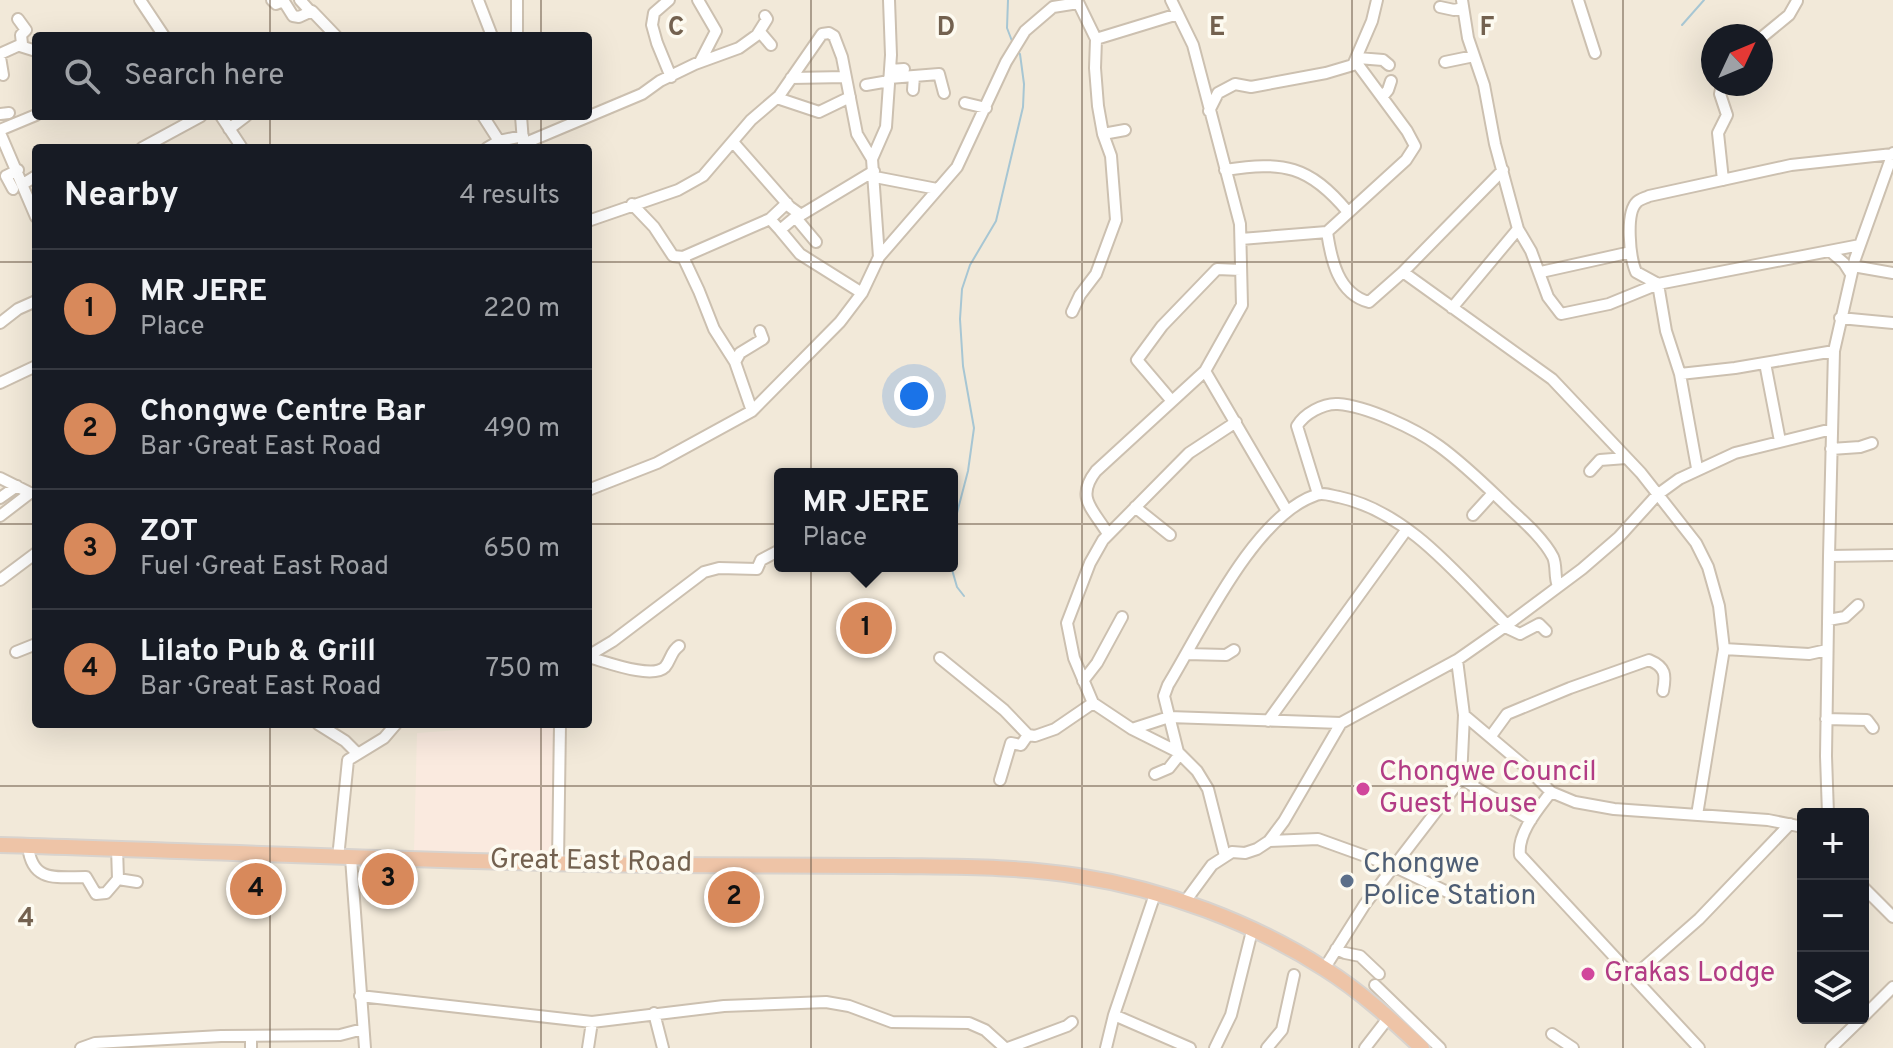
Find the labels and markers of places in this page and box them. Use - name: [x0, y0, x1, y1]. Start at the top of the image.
- pin: 1: [840, 598, 892, 658]
- place label: Chongwe Council Guest House: [1379, 755, 1597, 823]
- marker: Chongwe Council Guest House: [1354, 780, 1372, 798]
- place label: Chongwe Police Station: [1363, 847, 1536, 915]
- pin: 3: [362, 849, 414, 909]
- pin: 4: [230, 859, 282, 919]
- pin: 2: [708, 867, 760, 927]
- marker: Chongwe Police Station: [1338, 872, 1356, 890]
- place label: Grakas Lodge: [1604, 956, 1775, 992]
- marker: Grakas Lodge: [1579, 965, 1597, 983]

